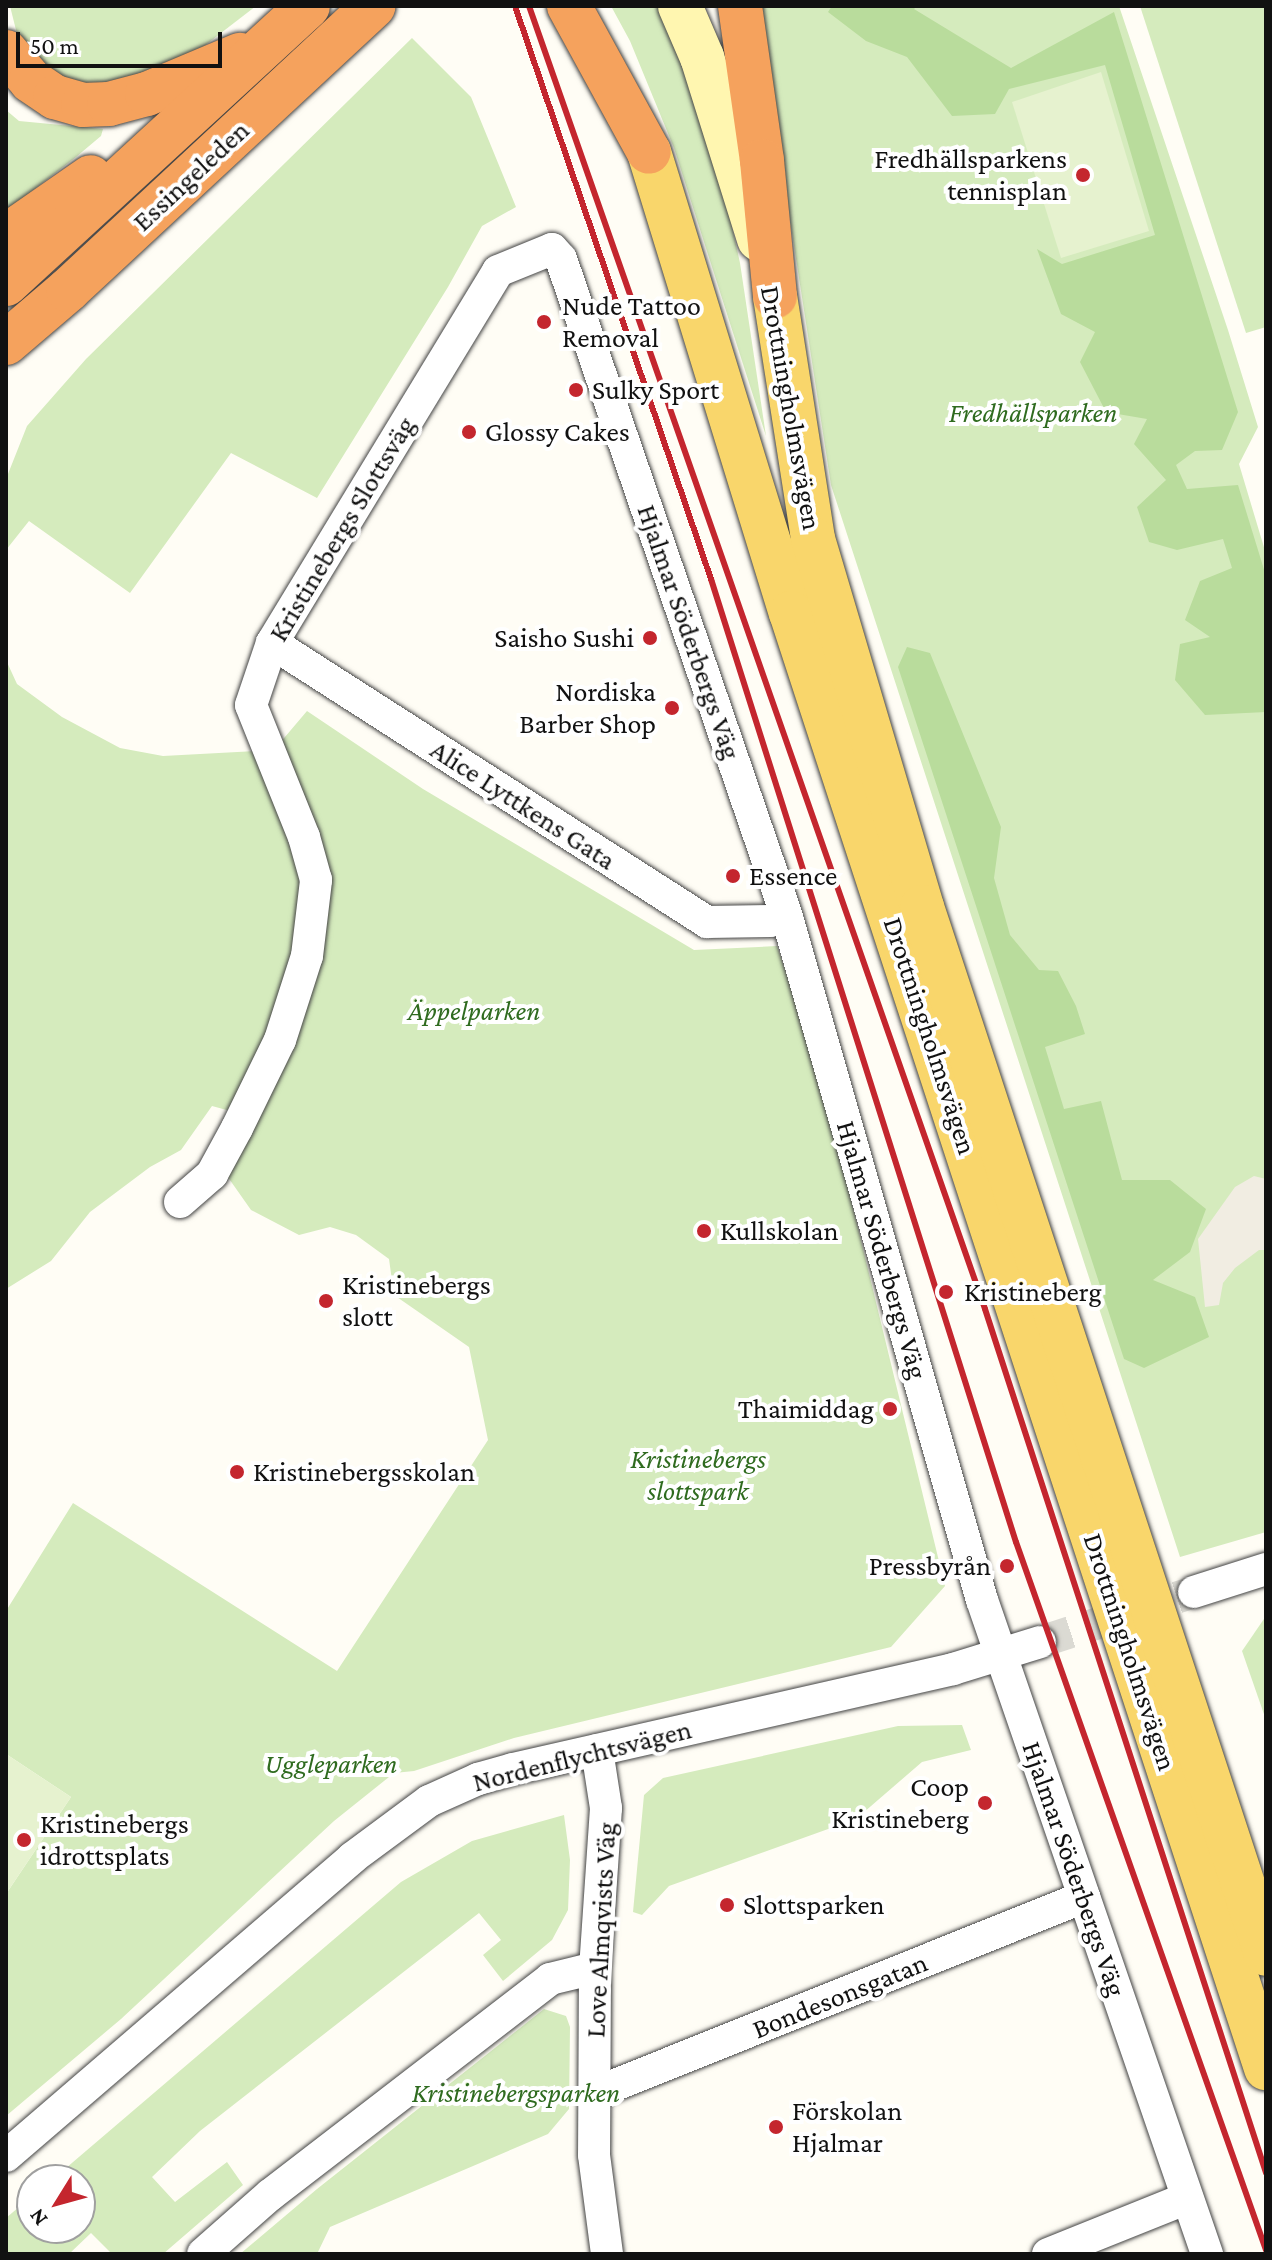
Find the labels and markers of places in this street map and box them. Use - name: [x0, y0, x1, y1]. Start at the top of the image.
- place label: Fredhällsparkens tennisplan: [874, 142, 1067, 208]
- marker: Fredhällsparkens tennisplan: [1074, 166, 1092, 184]
- place label: Nude Tattoo Removal: [562, 289, 701, 355]
- marker: Nude Tattoo Removal: [533, 311, 555, 333]
- place label: Sulky Sport: [592, 373, 719, 407]
- marker: Sulky Sport: [567, 381, 585, 399]
- place label: Glossy Cakes: [485, 415, 630, 449]
- marker: Glossy Cakes: [460, 423, 478, 441]
- place label: Saisho Sushi: [494, 621, 634, 655]
- marker: Saisho Sushi: [641, 629, 659, 647]
- place label: Nordiska Barber Shop: [519, 675, 656, 741]
- marker: Nordiska Barber Shop: [663, 699, 681, 717]
- place label: Essence: [749, 859, 837, 893]
- marker: Essence: [724, 867, 742, 885]
- place label: Kullskolan: [720, 1214, 839, 1248]
- marker: Kullskolan: [695, 1222, 713, 1240]
- place label: Kristinebergs slott: [342, 1268, 491, 1334]
- place label: Kristineberg: [964, 1275, 1102, 1309]
- marker: Kristineberg: [935, 1281, 957, 1303]
- marker: Kristinebergs slott: [317, 1292, 335, 1310]
- place label: Thaimiddag: [738, 1392, 874, 1426]
- marker: Thaimiddag: [881, 1400, 899, 1418]
- place label: Kristinebergsskolan: [253, 1455, 475, 1489]
- marker: Kristinebergsskolan: [228, 1463, 246, 1481]
- place label: Pressbyrån: [869, 1549, 991, 1583]
- marker: Pressbyrån: [998, 1557, 1016, 1575]
- place label: Coop Kristineberg: [831, 1770, 969, 1836]
- marker: Coop Kristineberg: [976, 1794, 994, 1812]
- place label: Kristinebergs idrottsplats: [40, 1807, 189, 1873]
- marker: Kristinebergs idrottsplats: [15, 1831, 33, 1849]
- place label: Slottsparken: [743, 1888, 885, 1922]
- marker: Slottsparken: [718, 1896, 736, 1914]
- place label: Förskolan Hjalmar: [792, 2094, 902, 2160]
- marker: Förskolan Hjalmar: [767, 2118, 785, 2136]

